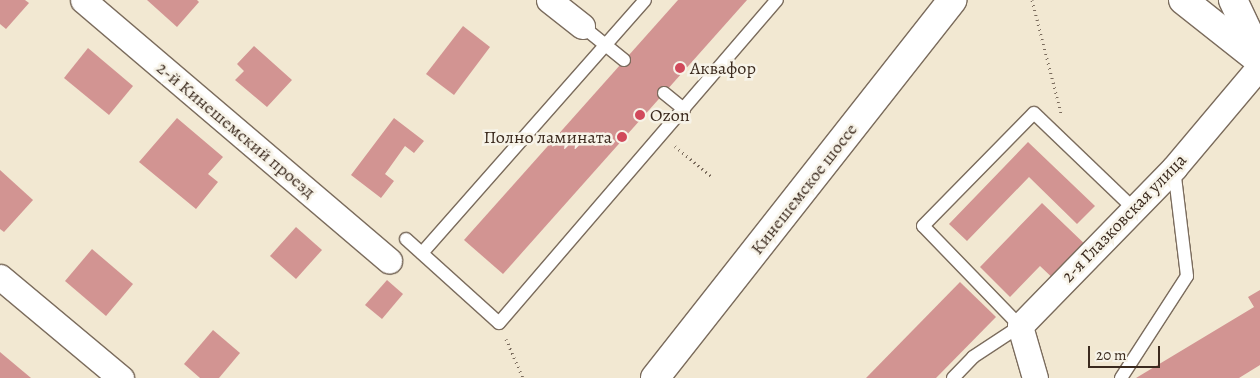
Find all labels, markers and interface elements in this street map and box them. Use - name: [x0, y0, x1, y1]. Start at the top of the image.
- street label: 2-й Кинешемский проезд: [152, 57, 320, 203]
- place label: Аквафор: [690, 57, 756, 79]
- marker: Аквафор: [674, 62, 686, 74]
- place label: Ozon: [650, 104, 690, 126]
- marker: Ozon: [634, 109, 646, 121]
- street label: Кинешемское шоссе: [746, 119, 862, 259]
- place label: Полно ламината: [483, 126, 612, 148]
- marker: Полно ламината: [616, 131, 628, 143]
- street label: 2-я Глазковская улица: [1057, 149, 1191, 287]
- scale bar: [1090, 336, 1162, 368]
- text: 20 m: [1096, 345, 1127, 365]

